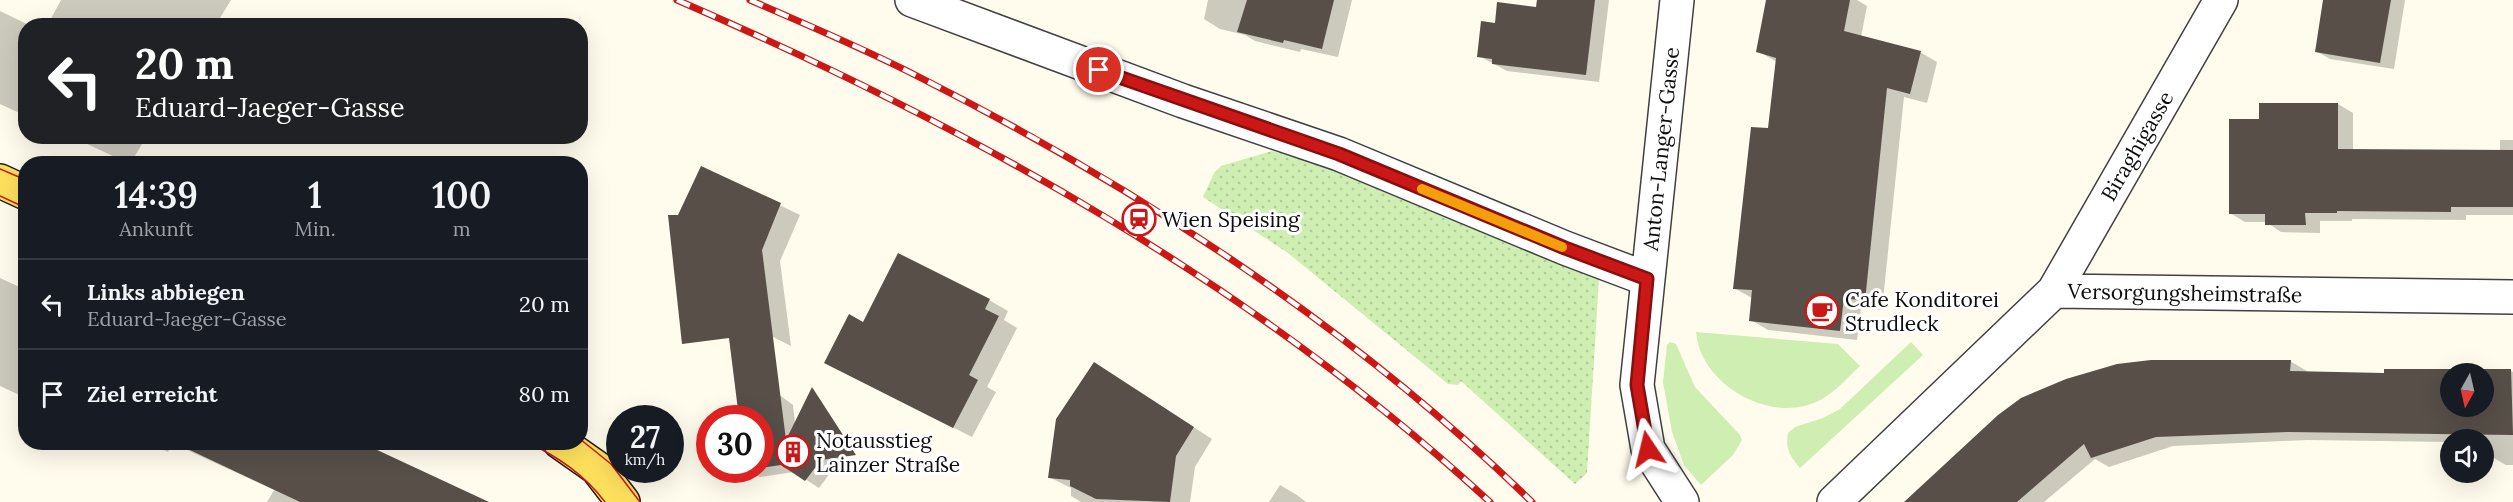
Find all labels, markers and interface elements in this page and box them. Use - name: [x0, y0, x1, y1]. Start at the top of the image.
- text: 20 m: [135, 37, 234, 91]
- icon: left: [36, 42, 114, 120]
- pin: [1073, 44, 1124, 95]
- street label: Anton-Langer-Gasse: [1637, 46, 1685, 253]
- icon: arrive: [1082, 53, 1115, 86]
- street label: Biraghigasse: [2095, 86, 2179, 206]
- text: Eduard-Jaeger-Gasse: [135, 90, 405, 124]
- text: 14:39: [114, 172, 198, 218]
- text: 1: [308, 172, 322, 218]
- text: 100: [432, 172, 492, 218]
- station icon: Wien Speising: [1121, 201, 1157, 237]
- place label: Wien Speising: [1162, 206, 1300, 233]
- text: Ankunft: [119, 216, 193, 241]
- text: Min.: [295, 216, 336, 241]
- text: m: [453, 216, 471, 241]
- street label: Versorgungsheimstraße: [2067, 277, 2302, 309]
- text: Links abbiegen: [87, 278, 245, 306]
- place label: Cafe Konditorei Strudleck: [1845, 286, 1999, 337]
- icon: left: [36, 288, 69, 321]
- text: 20 m: [519, 290, 570, 318]
- cafe icon: Cafe Konditorei Strudleck: [1804, 293, 1840, 329]
- text: Eduard-Jaeger-Gasse: [87, 306, 287, 331]
- north arrow: [2440, 363, 2494, 417]
- map controls: [2440, 363, 2494, 483]
- icon: arrive: [36, 378, 69, 411]
- text: Ziel erreicht: [87, 380, 218, 408]
- text: 80 m: [519, 380, 570, 408]
- speed limit sign: 30: [696, 405, 774, 483]
- position arrow: [1616, 417, 1680, 481]
- text: 27: [630, 418, 660, 456]
- place label: Notausstieg Lainzer Straße: [816, 427, 960, 478]
- button: sound: [2440, 429, 2494, 483]
- building icon: Notausstieg Lainzer Straße: [775, 434, 811, 470]
- text: km/h: [625, 450, 665, 469]

